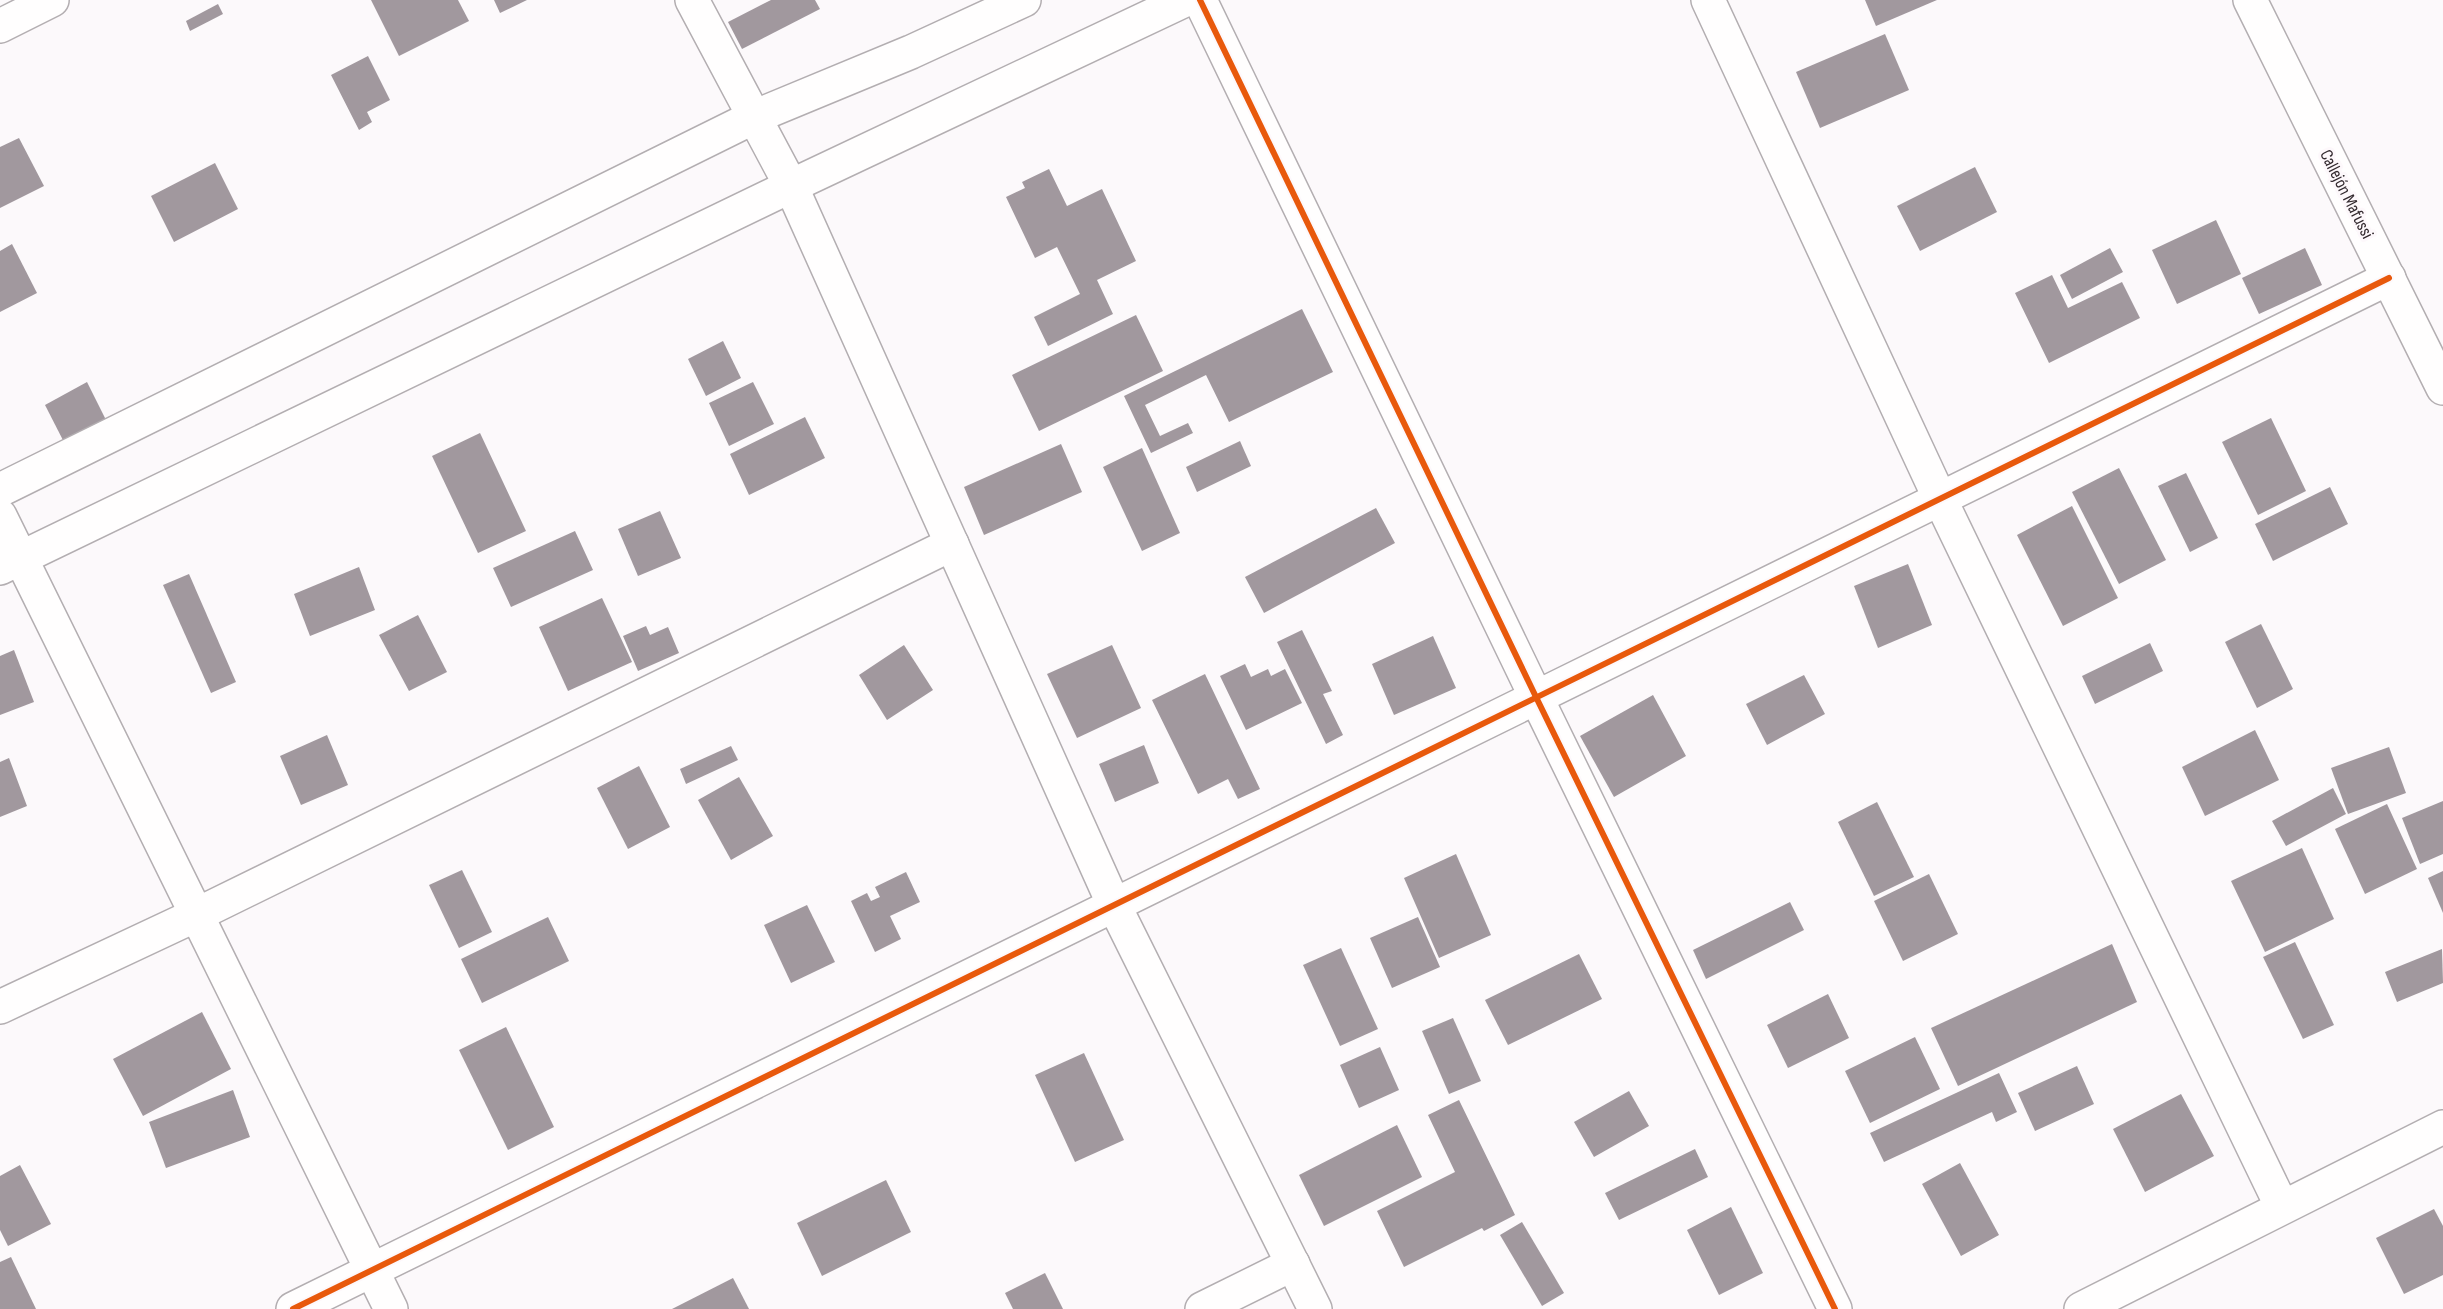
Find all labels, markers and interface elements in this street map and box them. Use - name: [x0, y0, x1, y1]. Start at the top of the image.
- street label: Callejón Mafussi: [2315, 146, 2378, 242]

